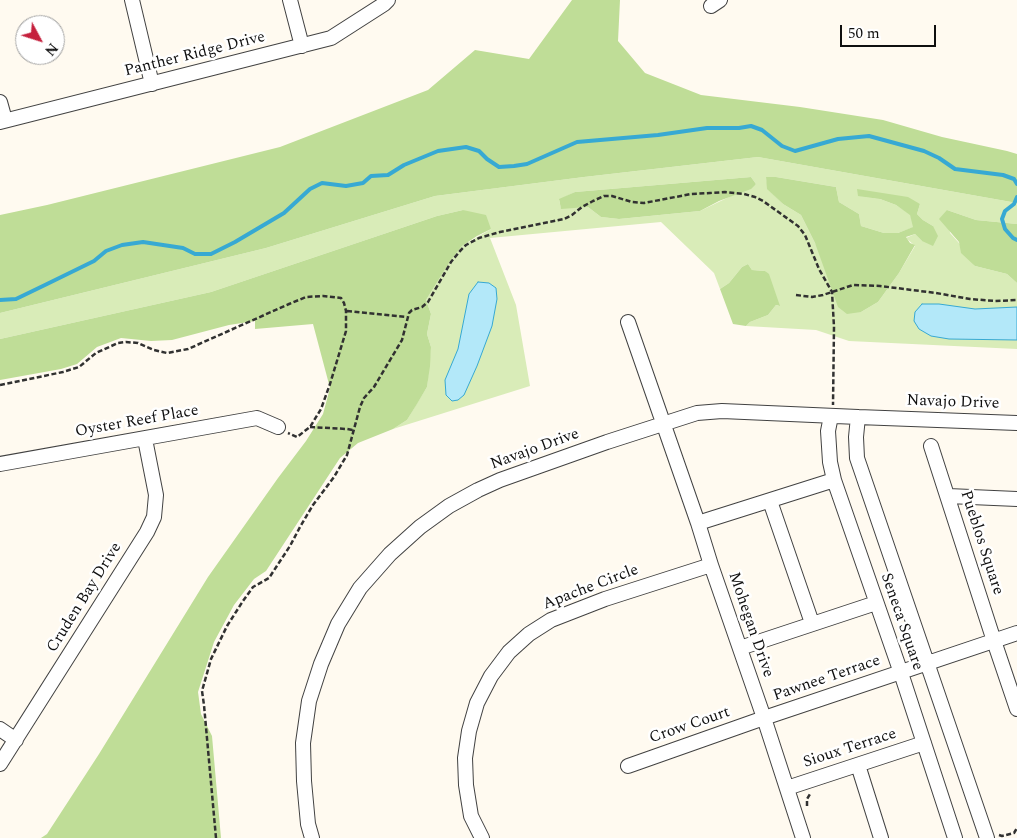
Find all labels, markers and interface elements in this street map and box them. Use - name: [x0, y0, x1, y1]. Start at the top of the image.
- north arrow: [15, 15, 65, 65]
- scale bar: [842, 15, 938, 47]
- text: 50 m: [848, 22, 880, 45]
- street label: Panther Ridge Drive: [123, 28, 267, 82]
- text: N: [39, 38, 63, 60]
- street label: Navajo Drive: [906, 392, 1000, 414]
- street label: Oyster Reef Place: [74, 402, 200, 442]
- street label: Navajo Drive: [488, 425, 582, 475]
- street label: Pueblos Square: [955, 488, 1007, 598]
- street label: Cruden Bay Drive: [43, 539, 127, 657]
- street label: Apache Circle: [541, 561, 641, 615]
- street label: Mohegan Drive: [723, 570, 777, 680]
- street label: Seneca Square: [875, 571, 927, 673]
- street label: Pawnee Terrace: [771, 652, 883, 706]
- street label: Crow Court: [647, 703, 733, 749]
- street label: Sioux Terrace: [801, 725, 899, 773]

